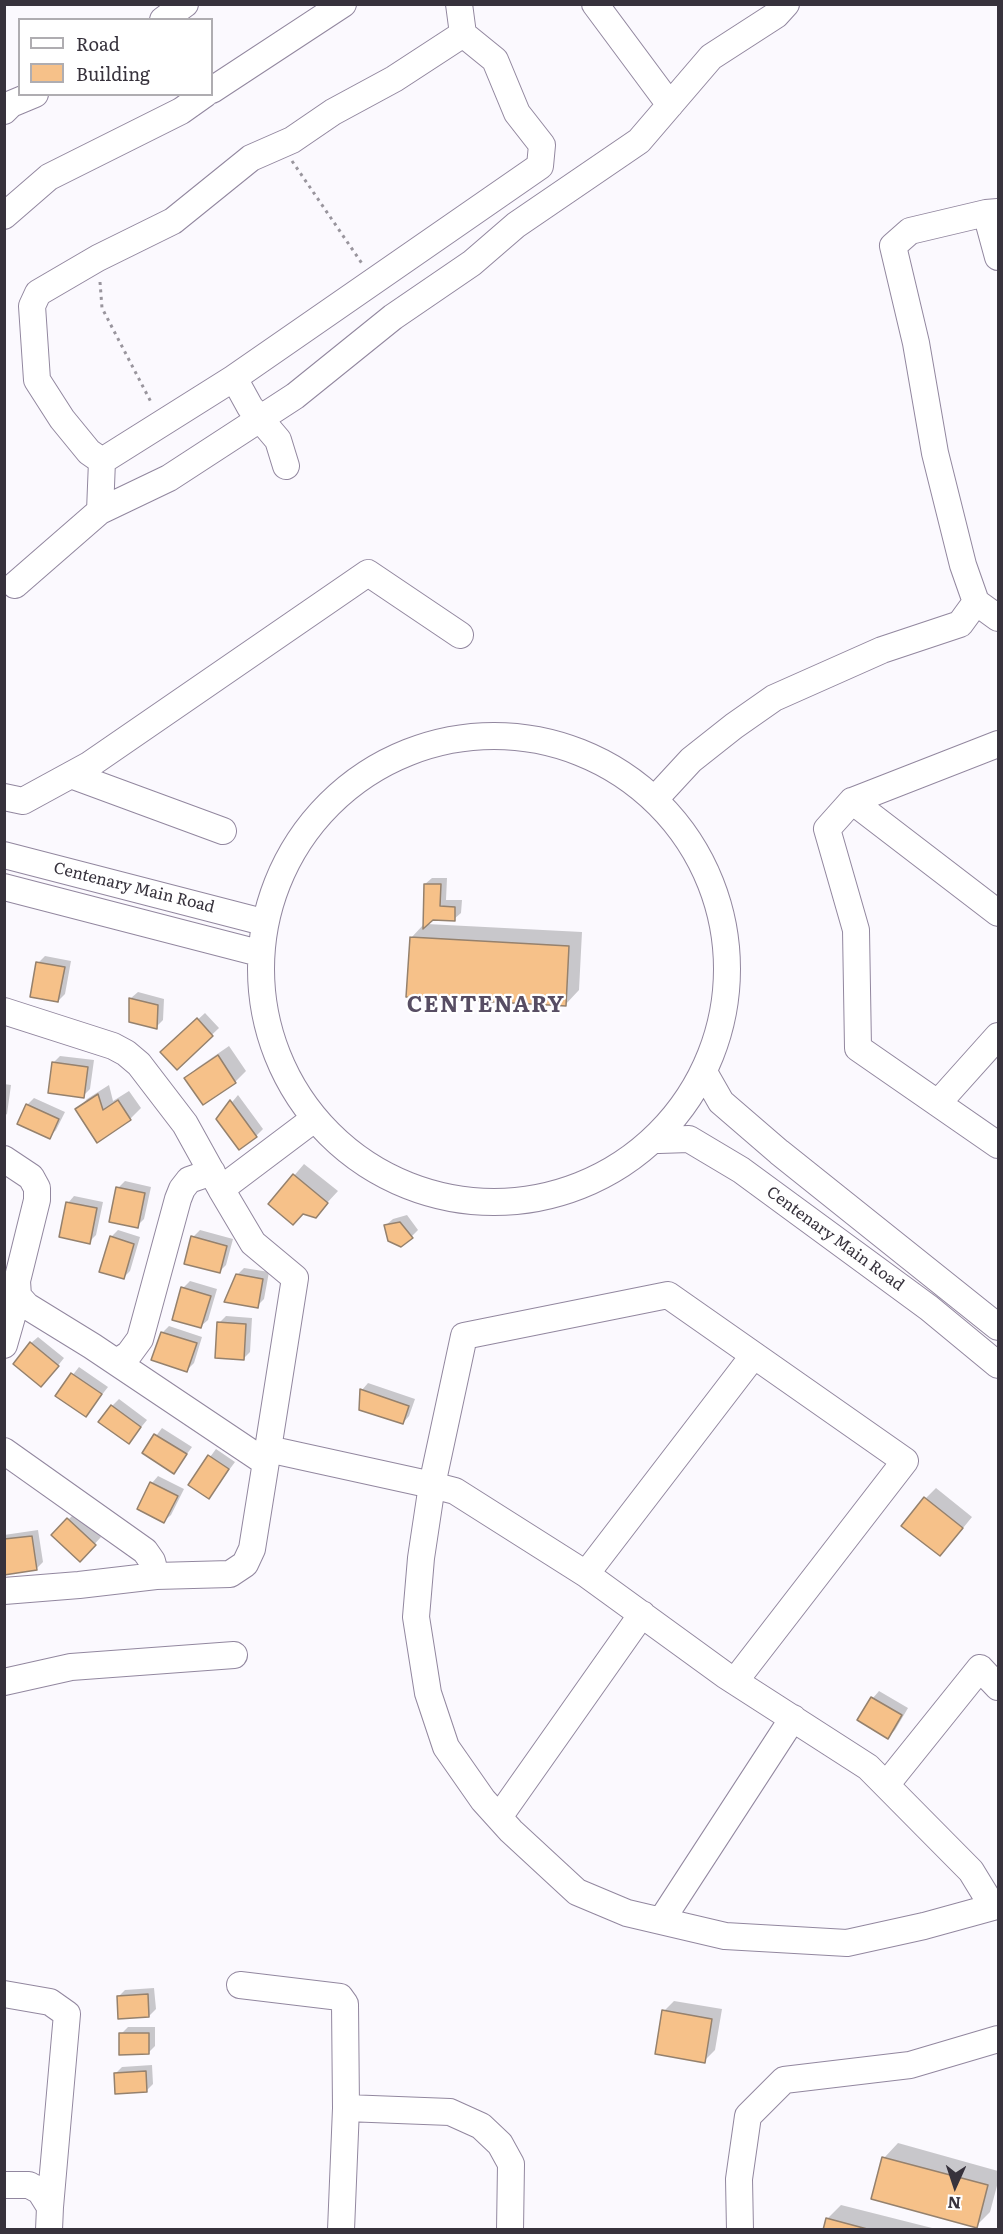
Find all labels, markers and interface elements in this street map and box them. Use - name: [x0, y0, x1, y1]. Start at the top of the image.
- legend: [18, 18, 213, 96]
- text: Road: [76, 30, 120, 57]
- text: Building: [76, 60, 150, 87]
- street label: Centenary Main Road: [51, 859, 217, 917]
- district label: CENTENARY: [407, 993, 565, 1019]
- street label: Centenary Main Road: [762, 1183, 908, 1295]
- north arrow: [925, 2156, 985, 2216]
- text: N: [947, 2192, 961, 2216]

